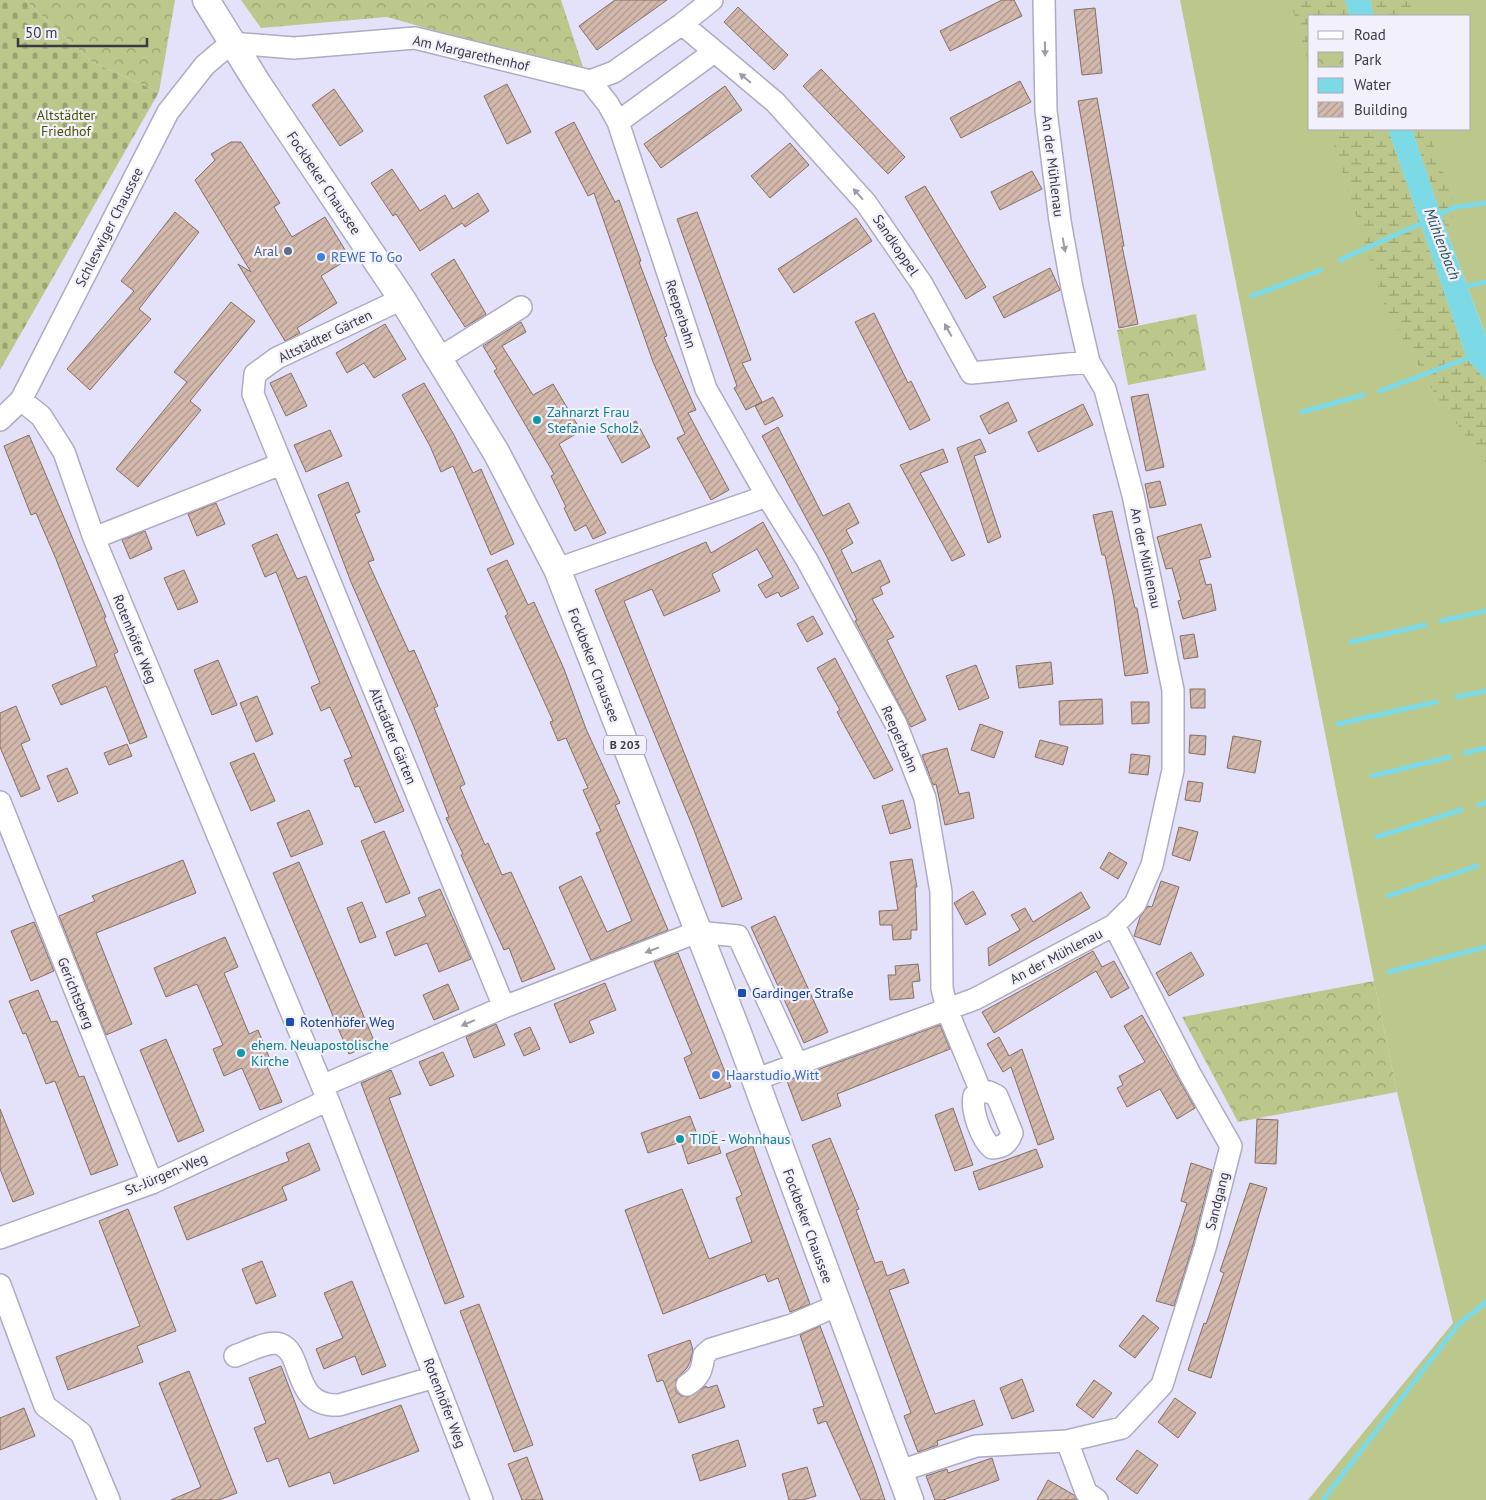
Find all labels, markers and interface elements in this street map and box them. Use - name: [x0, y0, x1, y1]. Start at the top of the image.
- scale bar: [18, 15, 146, 47]
- legend: [1308, 15, 1471, 130]
- text: 50 m: [25, 23, 58, 42]
- text: Road: [1354, 25, 1386, 44]
- street label: Am Margarethenhof: [411, 31, 532, 75]
- one-way arrow: [1041, 41, 1049, 57]
- text: Park: [1354, 50, 1382, 69]
- one-way arrow: [739, 72, 752, 83]
- text: Water: [1354, 75, 1391, 94]
- text: Building: [1354, 100, 1408, 119]
- park label: Altstädter Friedhof: [37, 106, 96, 140]
- street label: An der Mühlenau: [1038, 114, 1068, 218]
- street label: Fockbeker Chaussee: [283, 128, 365, 238]
- street label: Schleswiger Chaussee: [71, 164, 147, 290]
- one-way arrow: [853, 188, 864, 201]
- water label: Mühlenbach: [1420, 205, 1465, 282]
- street label: Sandkoppel: [869, 211, 923, 279]
- one-way arrow: [1061, 237, 1069, 253]
- place label: Aral: [254, 242, 278, 260]
- marker: Aral: [282, 245, 294, 257]
- place label: REWE To Go: [331, 248, 403, 266]
- marker: REWE To Go: [315, 251, 327, 263]
- street label: Reeperbahn: [661, 277, 701, 351]
- street label: Altstädter Gärten: [275, 305, 375, 367]
- one-way arrow: [943, 323, 952, 336]
- place label: Zahnarzt Frau Stefanie Scholz: [547, 403, 639, 437]
- marker: Zahnarzt Frau Stefanie Scholz: [531, 414, 543, 426]
- street label: An der Mühlenau: [1127, 506, 1165, 610]
- street label: Rotenhöfer Weg: [109, 592, 161, 686]
- street label: Fockbeker Chaussee: [564, 605, 624, 725]
- street label: Altstädter Gärten: [365, 685, 421, 787]
- street label: Reeperbahn: [877, 703, 923, 775]
- road number: B 203: [604, 736, 646, 754]
- street label: An der Mühlenau: [1007, 924, 1105, 988]
- one-way arrow: [644, 946, 659, 954]
- street label: Gerichtsberg: [53, 955, 99, 1031]
- place label: Gardinger Straße: [752, 984, 854, 1002]
- marker: Gardinger Straße: [736, 987, 748, 999]
- place label: Rotenhöfer Weg: [300, 1013, 395, 1031]
- marker: Rotenhöfer Weg: [284, 1016, 296, 1028]
- one-way arrow: [461, 1019, 475, 1027]
- place label: ehem. Neuapostolische Kirche: [251, 1036, 389, 1070]
- marker: ehem. Neuapostolische Kirche: [235, 1047, 247, 1059]
- place label: Haarstudio Witt: [726, 1066, 820, 1084]
- marker: Haarstudio Witt: [710, 1069, 722, 1081]
- place label: TIDE - Wohnhaus: [690, 1130, 790, 1148]
- marker: TIDE - Wohnhaus: [674, 1133, 686, 1145]
- street label: St.-Jürgen-Weg: [122, 1149, 210, 1199]
- street label: Fockbeker Chaussee: [779, 1166, 837, 1286]
- street label: Sandgang: [1201, 1170, 1233, 1232]
- street label: Rotenhöfer Weg: [420, 1356, 470, 1450]

